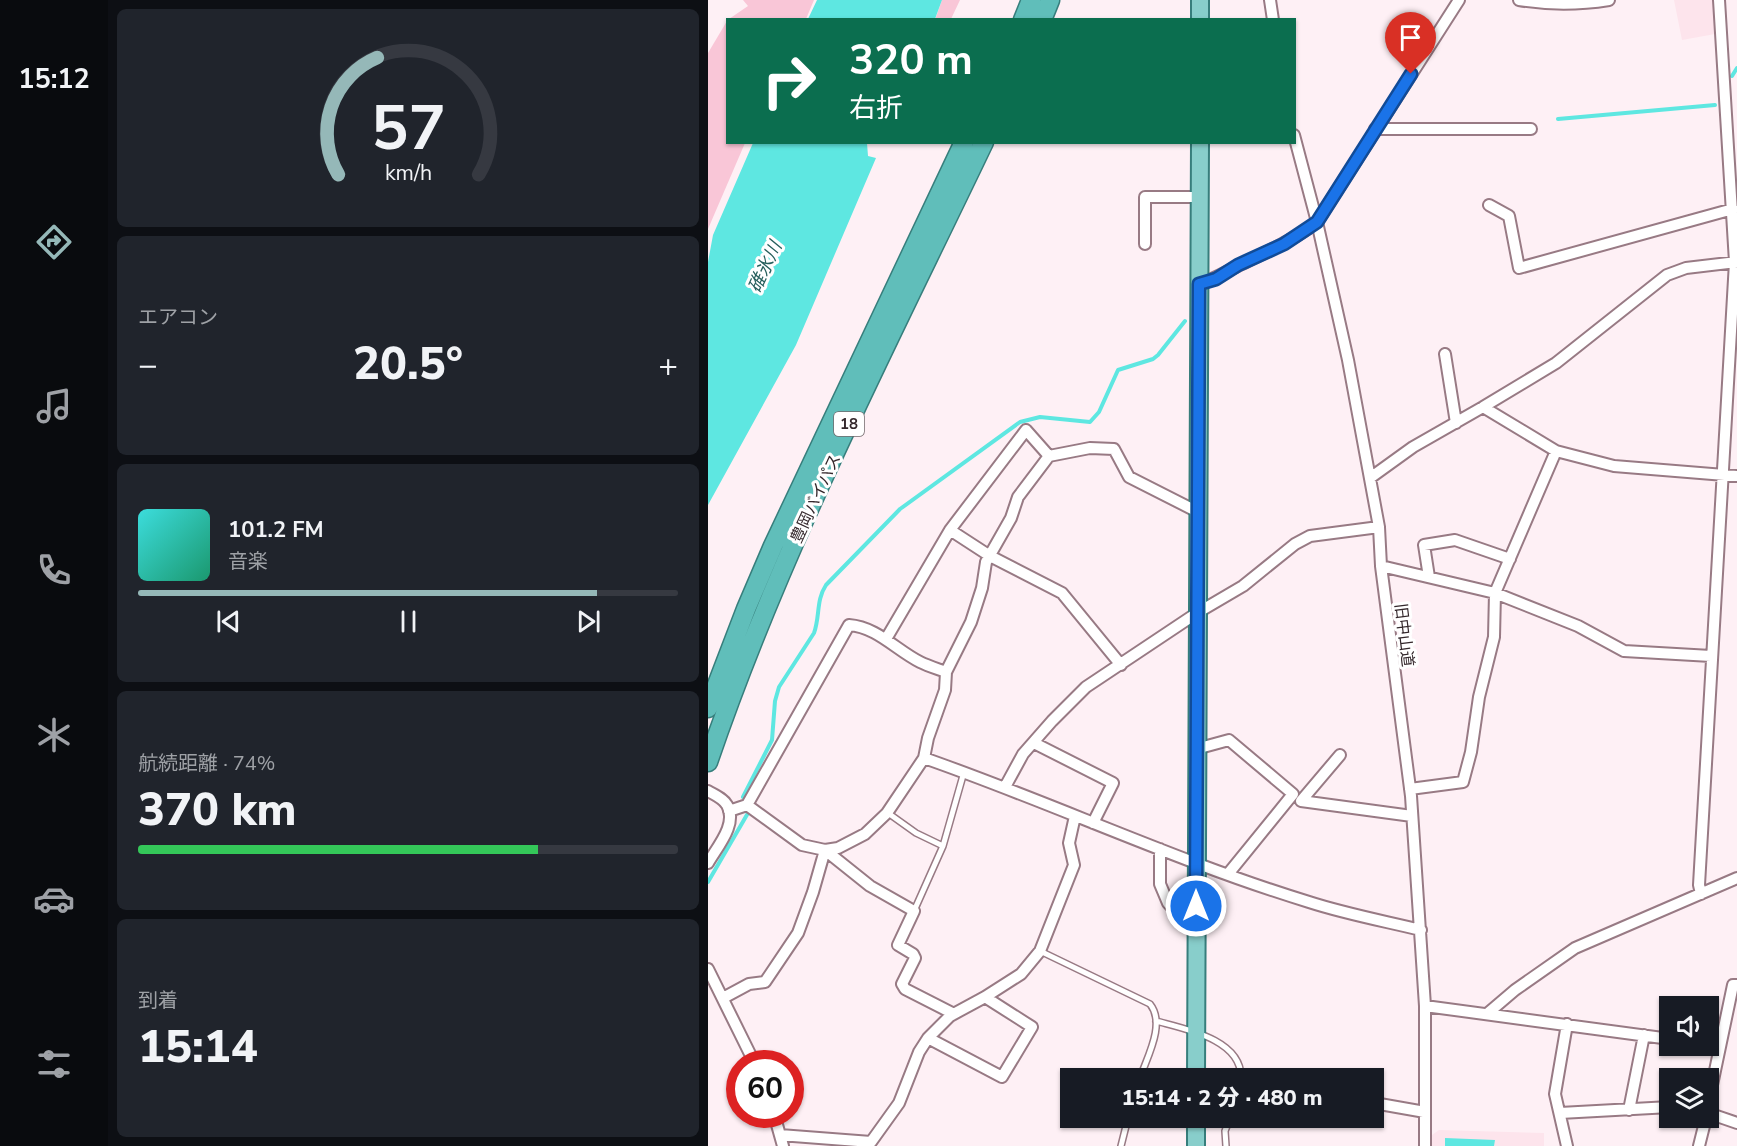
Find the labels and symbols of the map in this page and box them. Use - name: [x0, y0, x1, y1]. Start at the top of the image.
- pin: [1385, 12, 1436, 74]
- water label: 碓氷川: [743, 236, 788, 297]
- road number: 18: [834, 412, 864, 436]
- street label: 豊岡バイパス: [786, 450, 846, 546]
- street label: 旧中山道: [1389, 602, 1419, 668]
- position arrow: [1164, 874, 1228, 938]
- speed limit sign: 60: [726, 1050, 804, 1128]

